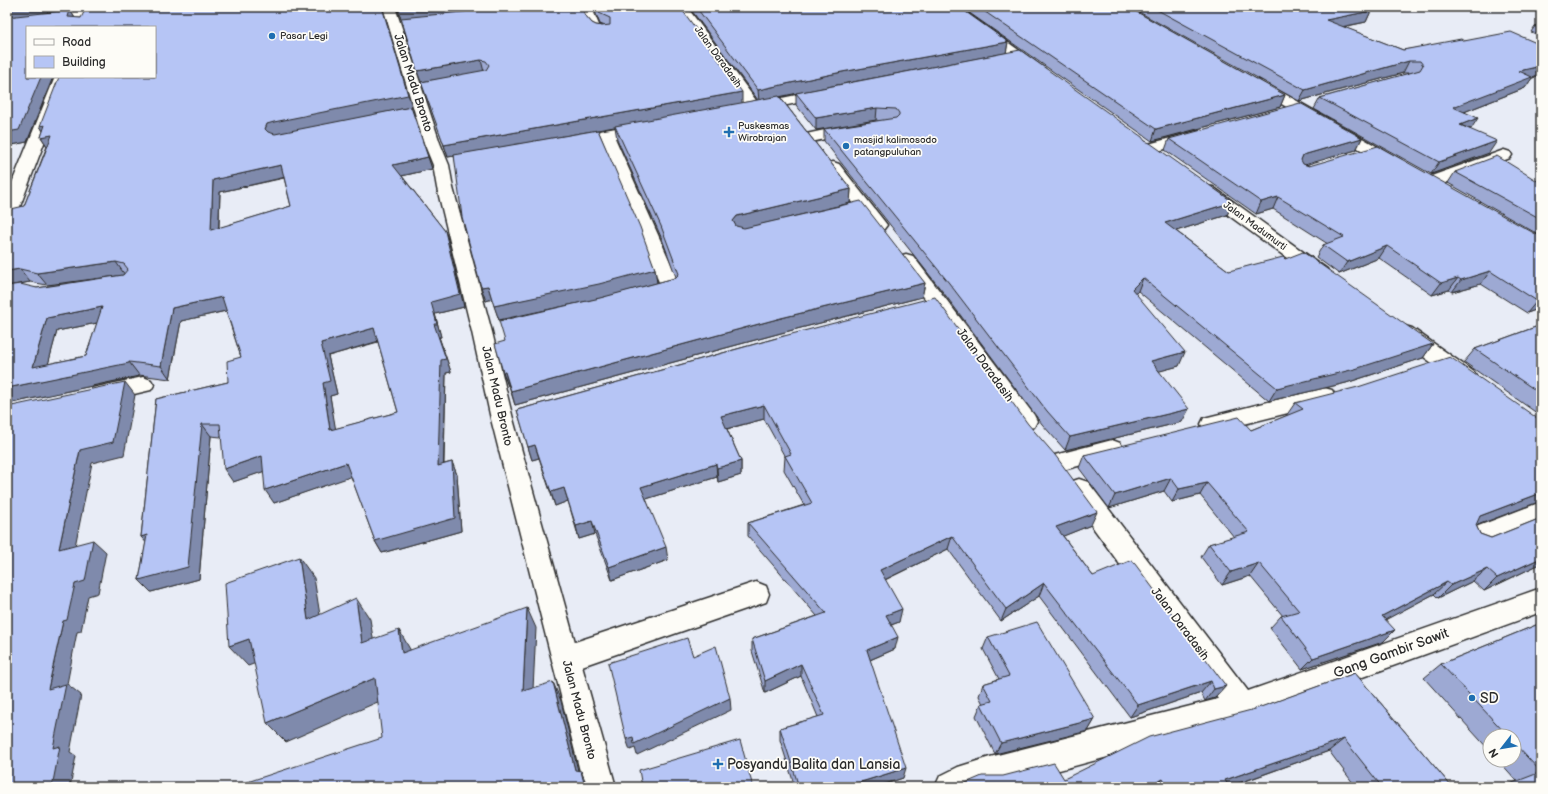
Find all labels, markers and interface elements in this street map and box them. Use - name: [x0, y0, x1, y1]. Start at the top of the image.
- street label: Jalan Daradasih: [692, 24, 745, 90]
- legend: [26, 26, 156, 78]
- place label: Pasar Legi: [280, 30, 328, 42]
- marker: Pasar Legi: [267, 31, 277, 41]
- street label: Jalan Madu Bronto: [390, 32, 436, 134]
- text: Road: [62, 35, 91, 50]
- text: Building: [62, 55, 106, 70]
- place label: Puskesmas Wirobrajan: [738, 120, 789, 144]
- marker: Puskesmas Wirobrajan: [723, 126, 735, 138]
- place label: masjid kalimosodo patangpuluhan: [854, 134, 937, 158]
- marker: masjid kalimosodo patangpuluhan: [841, 141, 851, 151]
- street label: Jalan Madumurti: [1221, 199, 1289, 253]
- street label: Jalan Daradasih: [953, 325, 1017, 405]
- street label: Jalan Madu Bronto: [478, 345, 516, 448]
- street label: Jalan Daradasih: [1148, 585, 1213, 664]
- street label: Gang Gambir Sawit: [1331, 624, 1452, 682]
- street label: Jalan Madu Bronto: [559, 659, 600, 761]
- place label: SD: [1480, 690, 1499, 707]
- marker: SD: [1467, 693, 1477, 703]
- north arrow: [1482, 728, 1522, 768]
- text: N: [1486, 746, 1502, 760]
- place label: Posyandu Balita dan Lansia: [727, 756, 900, 773]
- marker: Posyandu Balita dan Lansia: [712, 758, 724, 770]

